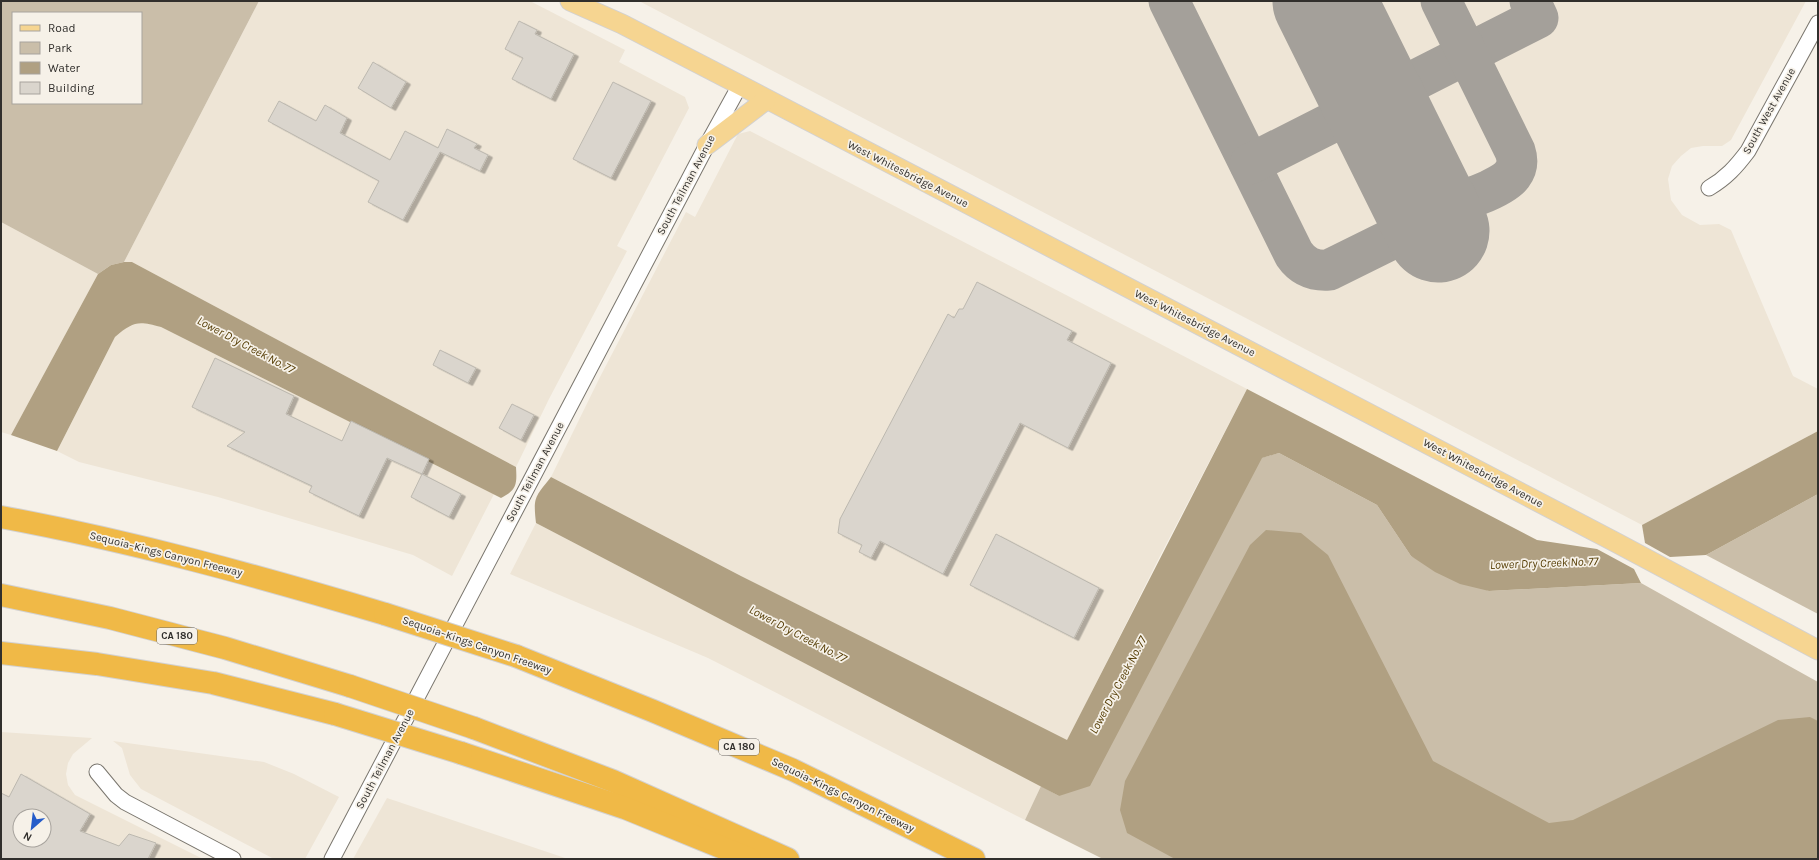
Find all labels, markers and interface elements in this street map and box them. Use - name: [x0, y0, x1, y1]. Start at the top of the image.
- legend: [12, 12, 142, 104]
- text: Road: [48, 21, 76, 35]
- text: Park: [48, 41, 73, 55]
- text: Water: [48, 61, 81, 75]
- street label: South West Avenue: [1740, 65, 1798, 156]
- text: Building: [48, 81, 95, 95]
- street label: South Teilman Avenue: [654, 133, 718, 237]
- street label: West Whitesbridge Avenue: [845, 138, 971, 210]
- street label: West Whitesbridge Avenue: [1132, 287, 1258, 359]
- water label: Lower Dry Creek No. 77: [195, 313, 298, 377]
- street label: South Teilman Avenue: [503, 420, 567, 524]
- street label: West Whitesbridge Avenue: [1421, 436, 1545, 510]
- street label: Sequoia–Kings Canyon Freeway: [88, 529, 244, 579]
- water label: Lower Dry Creek No. 77: [1490, 554, 1599, 572]
- water label: Lower Dry Creek No. 77: [747, 602, 850, 666]
- street label: Sequoia–Kings Canyon Freeway: [401, 613, 553, 677]
- road number: CA 180: [157, 628, 197, 644]
- water label: Lower Dry Creek No. 77: [1086, 633, 1150, 736]
- street label: South Teilman Avenue: [353, 707, 417, 811]
- road number: CA 180: [719, 739, 759, 755]
- street label: Sequoia–Kings Canyon Freeway: [770, 755, 916, 835]
- north arrow: [12, 808, 52, 848]
- text: N: [21, 829, 34, 844]

